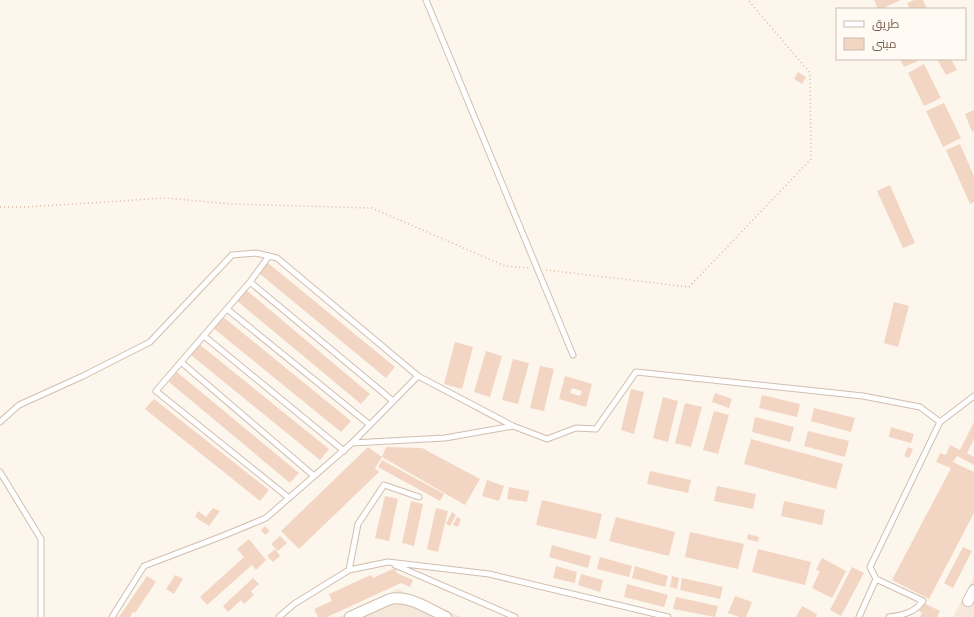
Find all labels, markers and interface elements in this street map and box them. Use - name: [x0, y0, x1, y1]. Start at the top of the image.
- legend: [836, 8, 966, 60]
- text: طريق: [872, 17, 900, 31]
- text: مبنى: [872, 37, 897, 51]

